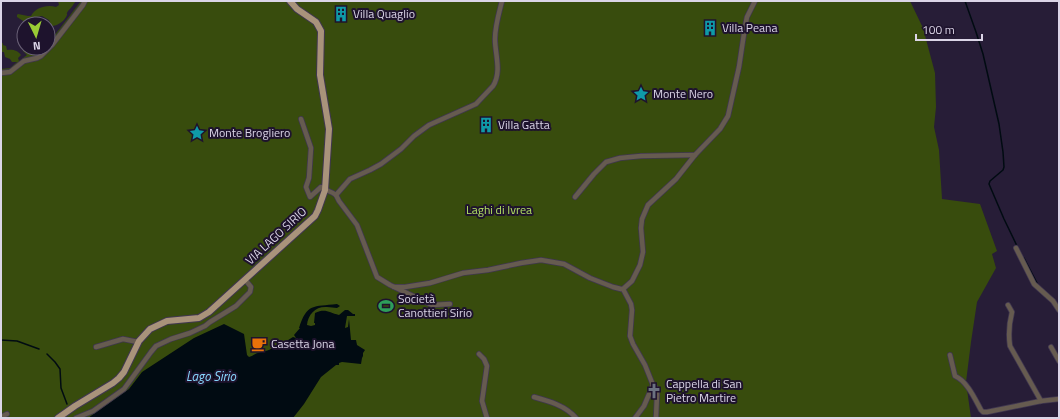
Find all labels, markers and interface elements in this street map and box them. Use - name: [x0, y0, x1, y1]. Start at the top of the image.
- place label: Villa Quaglio: [353, 4, 415, 23]
- building icon: Villa Quaglio: [332, 5, 350, 23]
- north arrow: [16, 16, 56, 56]
- scale bar: [916, 16, 982, 42]
- place label: Villa Peana: [722, 18, 777, 37]
- building icon: Villa Peana: [701, 19, 719, 37]
- text: 100 m: [922, 20, 955, 39]
- text: N: [32, 38, 41, 54]
- place label: Monte Nero: [653, 84, 713, 103]
- place icon: Monte Nero: [632, 85, 650, 103]
- place label: Villa Gatta: [498, 115, 550, 134]
- building icon: Villa Gatta: [477, 116, 495, 134]
- place label: Monte Brogliero: [209, 123, 290, 142]
- place icon: Monte Brogliero: [188, 124, 206, 142]
- park label: Laghi di Ivrea: [466, 200, 532, 219]
- street label: VIA LAGO SIRIO: [241, 202, 311, 269]
- place label: Società Canottieri Sirio: [398, 289, 472, 322]
- sports icon: Società Canottieri Sirio: [377, 297, 395, 315]
- place label: Casetta Jona: [271, 334, 334, 353]
- cafe icon: Casetta Jona: [250, 335, 268, 353]
- water label: Lago Sirio: [186, 366, 236, 386]
- place label: Cappella di San Pietro Martire: [666, 374, 742, 407]
- church icon: Cappella di San Pietro Martire: [645, 382, 663, 400]

